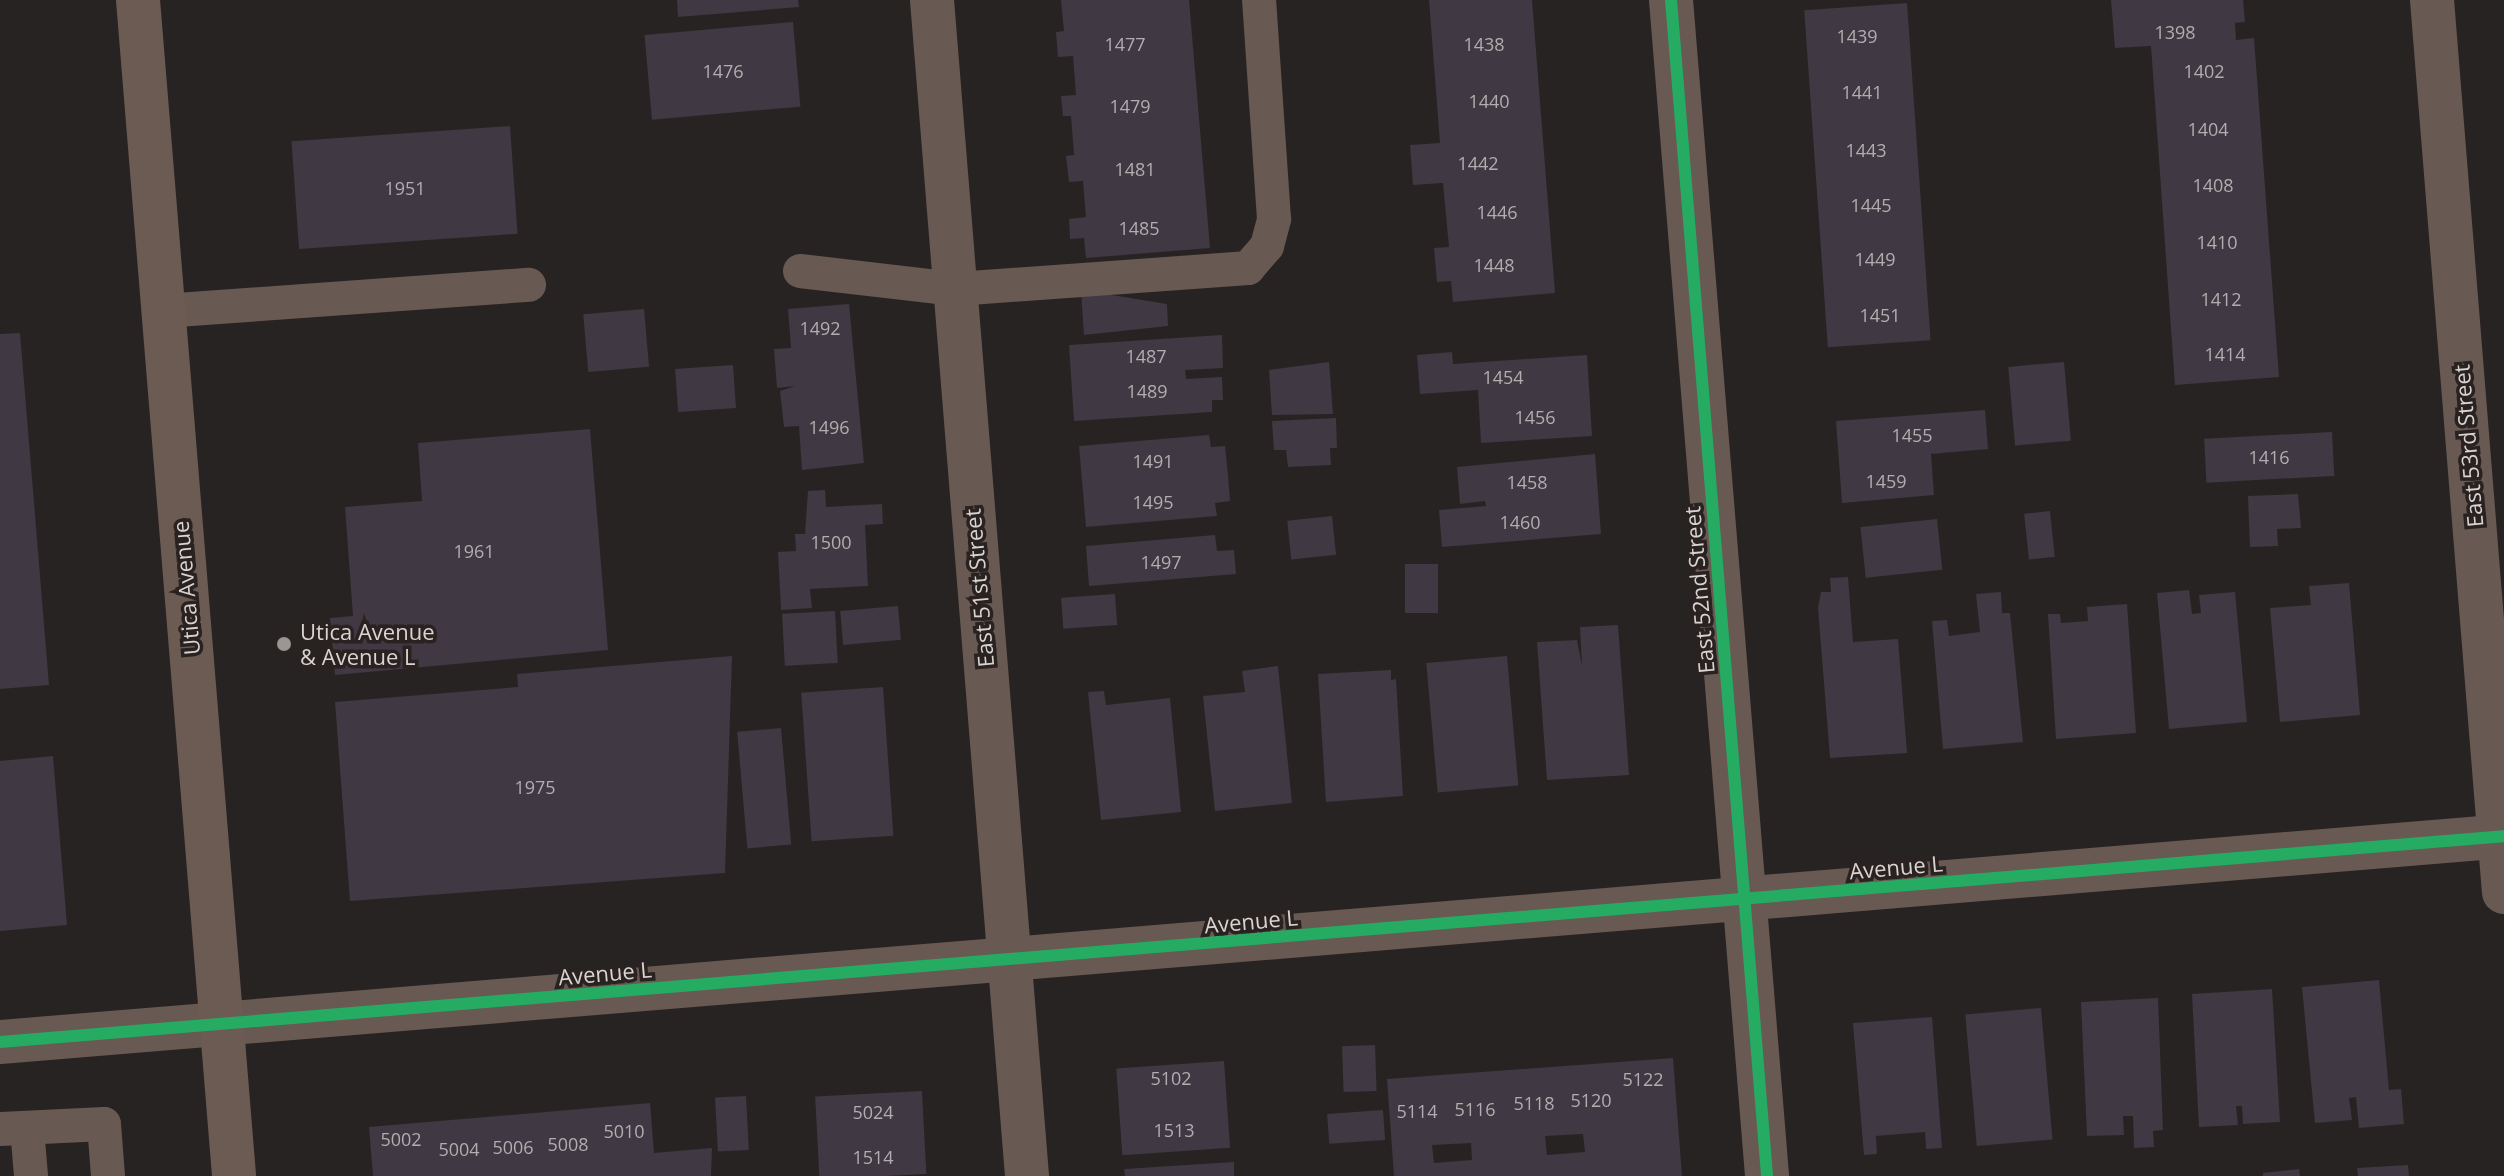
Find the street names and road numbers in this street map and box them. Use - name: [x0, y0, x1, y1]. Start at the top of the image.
- street label: East 53rd Street: [2448, 364, 2488, 528]
- street label: East 52nd Street: [1679, 505, 1719, 675]
- street label: East 51st Street: [959, 508, 999, 668]
- street label: Utica Avenue: [167, 520, 205, 656]
- street label: Avenue L: [1848, 850, 1944, 884]
- street label: Avenue L: [1203, 904, 1299, 938]
- street label: Avenue L: [557, 956, 653, 990]

